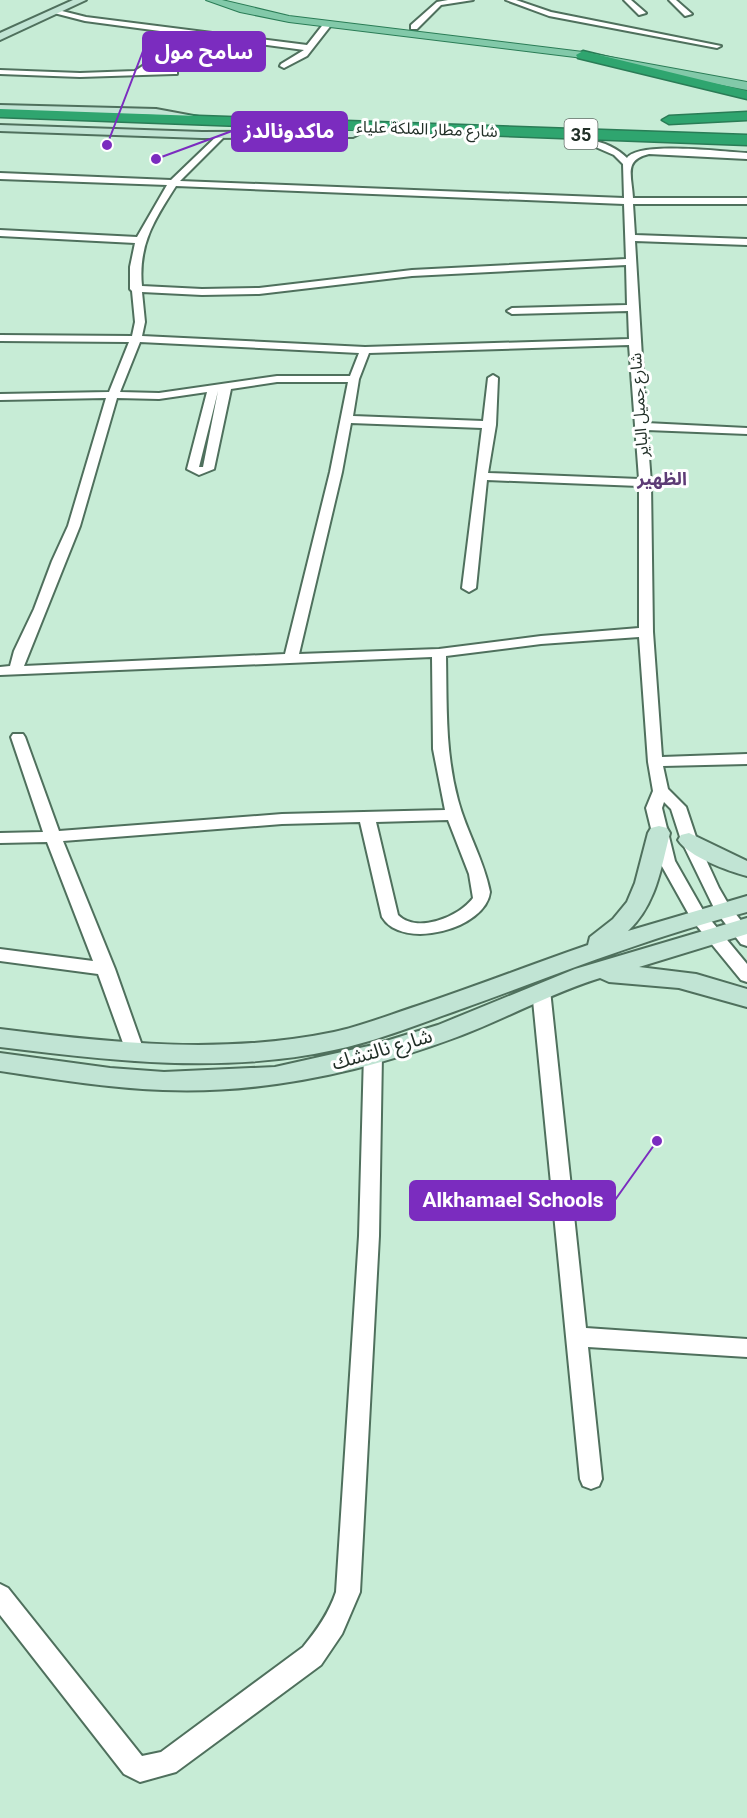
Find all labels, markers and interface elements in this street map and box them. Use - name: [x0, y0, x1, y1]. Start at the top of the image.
- callout: سامح مول: [143, 32, 265, 71]
- text: سامح مول: [155, 40, 253, 67]
- callout: ماكدونالدز: [232, 112, 347, 151]
- street label: شارع مطار الملكة علياء: [356, 117, 498, 144]
- text: ماكدونالدز: [242, 119, 335, 143]
- road number: 35: [564, 119, 598, 149]
- street label: شارع جميل الباير: [626, 352, 655, 459]
- district label: الظهير: [636, 468, 687, 490]
- street label: شارع نالتشك: [329, 1023, 436, 1078]
- callout: Alkhamael Schools: [410, 1181, 615, 1220]
- text: Alkhamael Schools: [422, 1188, 604, 1212]

